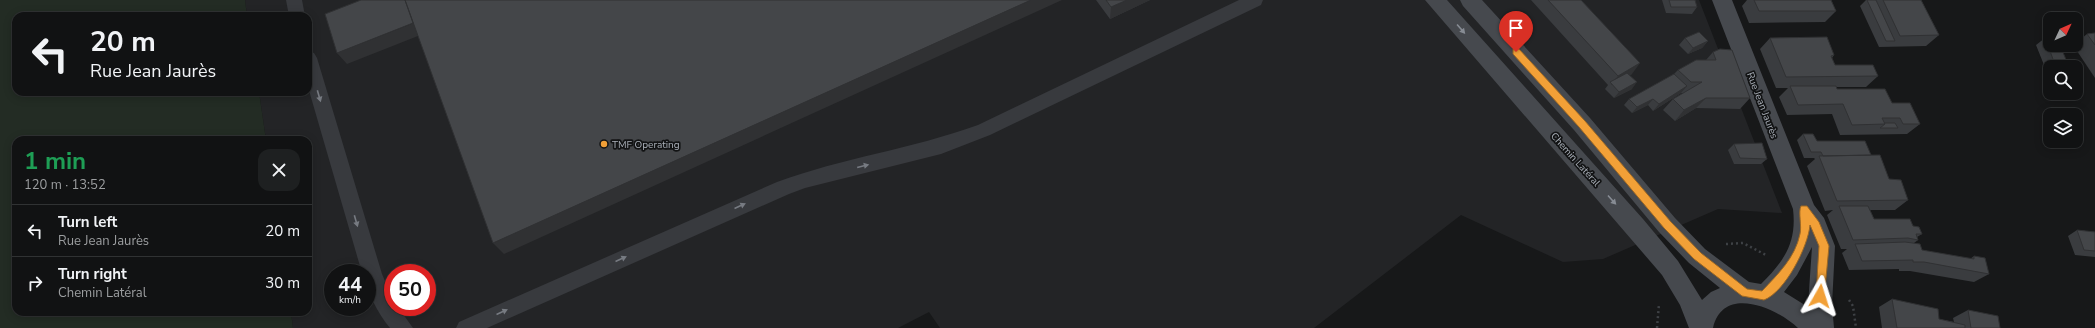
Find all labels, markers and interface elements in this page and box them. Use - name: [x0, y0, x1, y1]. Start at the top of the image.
- pin: [1499, 11, 1533, 52]
- north arrow: [2043, 12, 2083, 52]
- map controls: [2043, 12, 2083, 148]
- icon: arrive: [1505, 17, 1527, 39]
- text: 20 m: [90, 23, 156, 61]
- one-way arrow: [1456, 25, 1465, 34]
- icon: left: [24, 28, 76, 80]
- text: Rue Jean Jaurès: [90, 59, 216, 83]
- button: search: [2043, 60, 2083, 100]
- street label: Rue Jean Jaurès: [1743, 70, 1781, 141]
- one-way arrow: [316, 90, 322, 102]
- button: layers: [2043, 108, 2083, 148]
- street label: Chemin Latéral: [1547, 130, 1603, 190]
- place label: TMF Operating: [612, 138, 680, 152]
- marker: TMF Operating: [599, 139, 609, 149]
- text: 1 min: [24, 145, 86, 177]
- button: close: [258, 149, 300, 191]
- one-way arrow: [857, 162, 869, 168]
- text: 120 m · 13:52: [24, 176, 106, 194]
- one-way arrow: [1608, 195, 1617, 205]
- one-way arrow: [734, 203, 746, 209]
- text: Turn left: [58, 212, 117, 232]
- one-way arrow: [353, 215, 359, 227]
- icon: left: [24, 220, 46, 242]
- text: 20 m: [265, 221, 300, 241]
- text: Rue Jean Jaurès: [58, 232, 149, 250]
- one-way arrow: [615, 256, 627, 263]
- text: Turn right: [58, 264, 127, 284]
- speed limit sign: 50: [384, 264, 436, 316]
- text: 44: [338, 271, 362, 298]
- icon: right: [24, 272, 46, 294]
- text: 30 m: [265, 273, 300, 293]
- position arrow: [1799, 275, 1841, 317]
- text: Chemin Latéral: [58, 284, 147, 302]
- text: km/h: [339, 293, 361, 307]
- one-way arrow: [497, 309, 508, 315]

